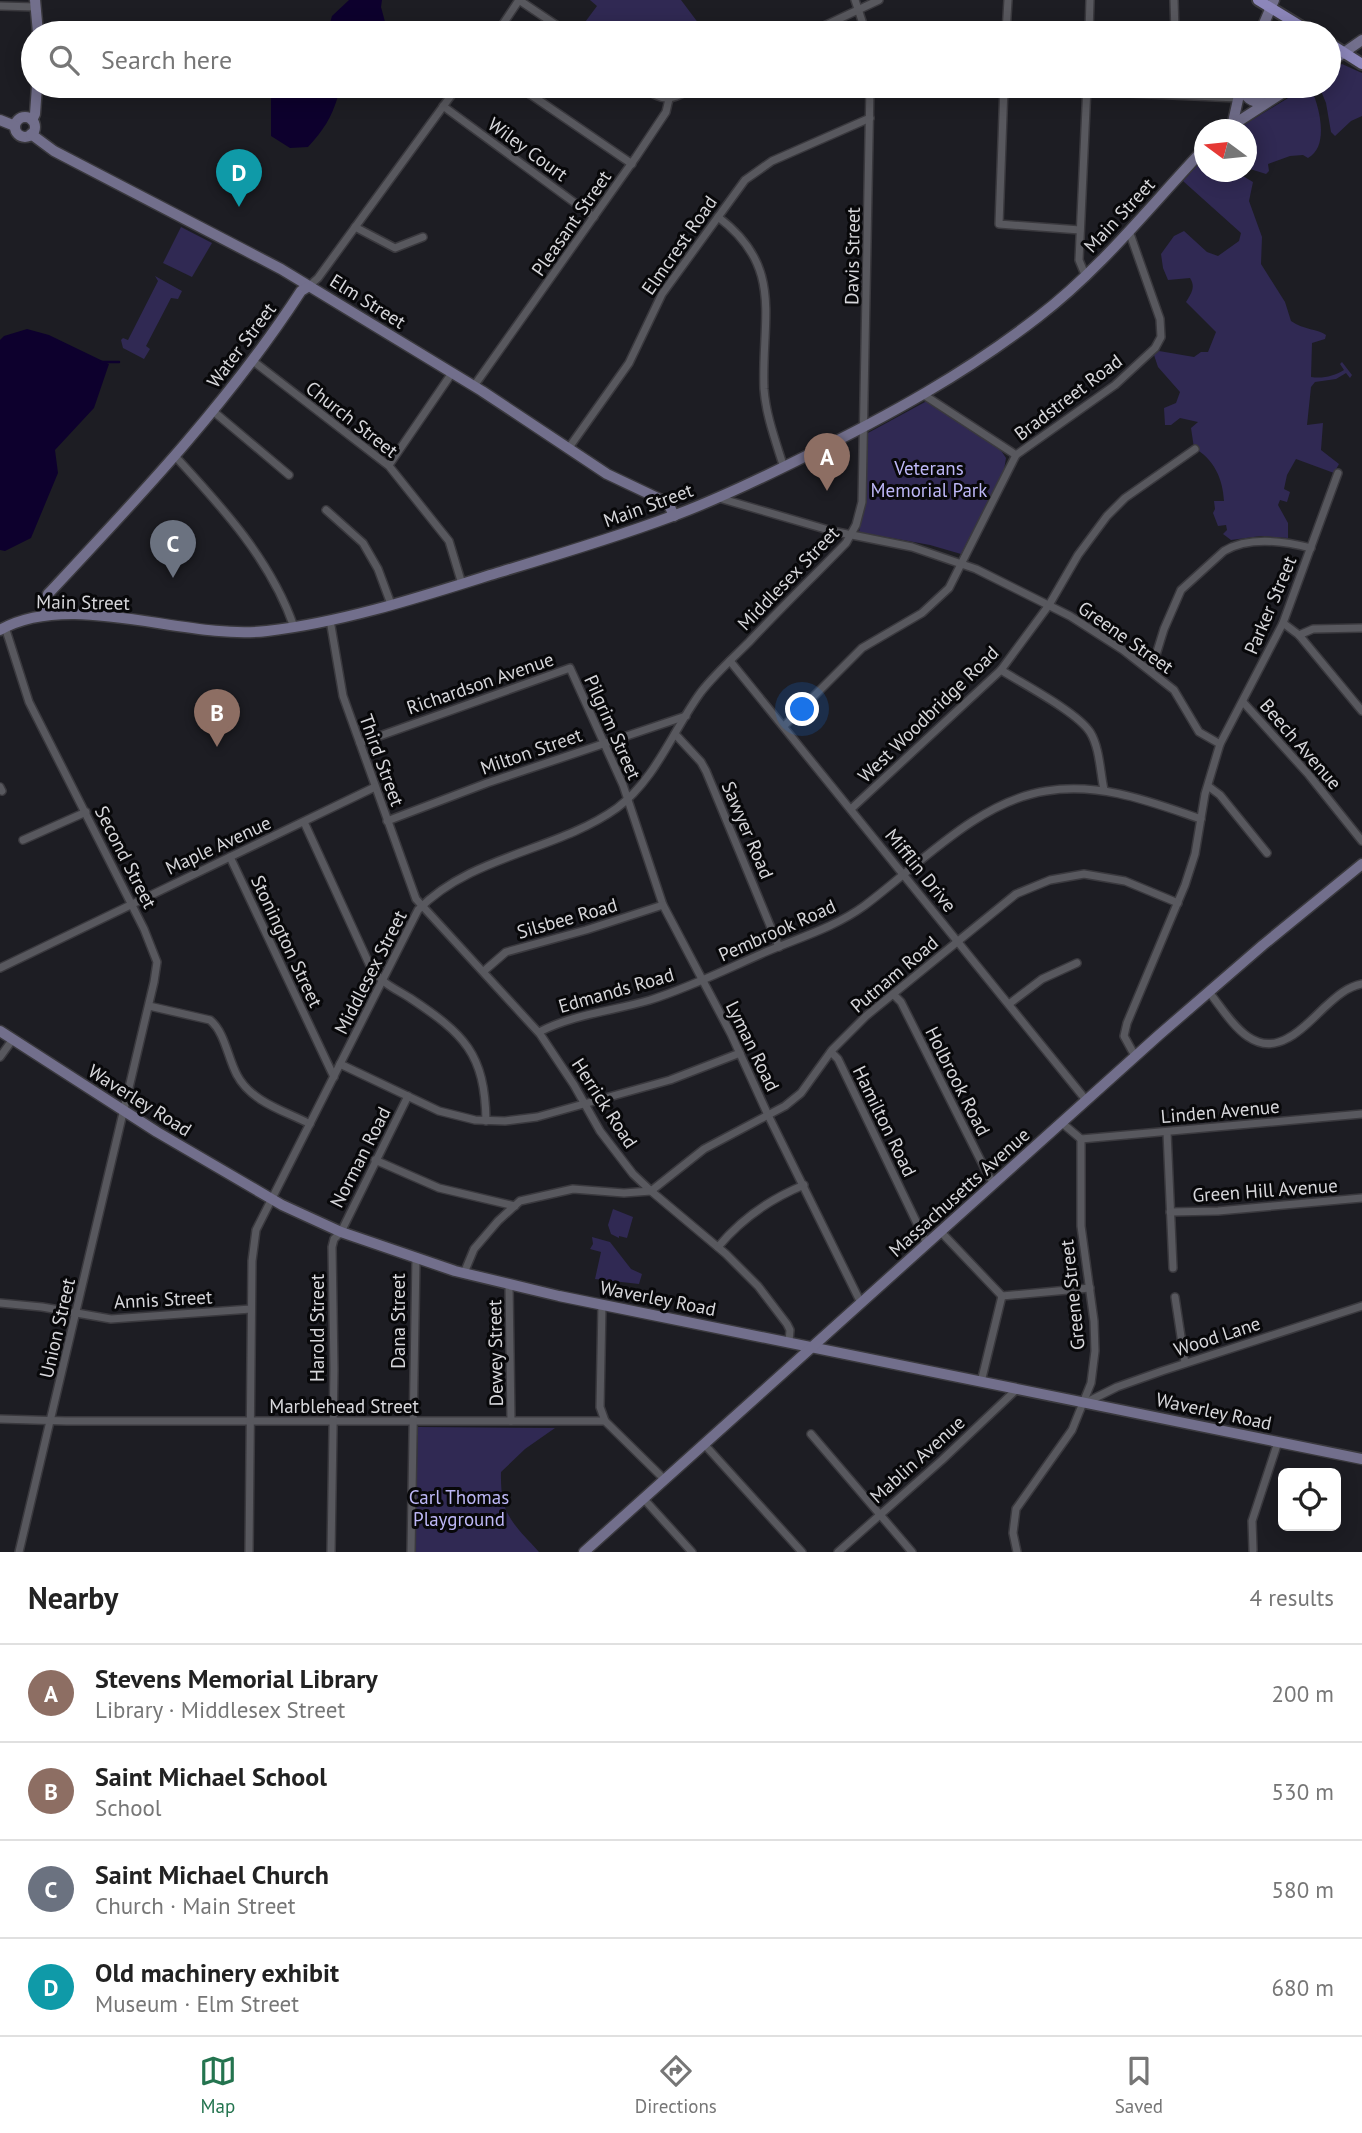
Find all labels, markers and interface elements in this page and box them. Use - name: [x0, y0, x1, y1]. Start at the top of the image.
- search box: [21, 21, 1341, 98]
- icon: search: [45, 41, 83, 79]
- text: Search here: [101, 43, 232, 76]
- street label: Wiley Court: [483, 112, 573, 186]
- north arrow: [1194, 119, 1257, 182]
- pin: D: [216, 149, 262, 207]
- street label: Pleasant Street: [526, 165, 616, 280]
- street label: Main Street: [1078, 172, 1160, 257]
- street label: Elmcrest Road: [636, 191, 722, 299]
- street label: Davis Street: [839, 206, 865, 305]
- street label: Elm Street: [326, 268, 411, 334]
- street label: Water Street: [201, 297, 281, 392]
- street label: Bradstreet Road: [1009, 349, 1127, 445]
- street label: Church Street: [301, 376, 403, 463]
- pin: A: [804, 433, 850, 491]
- park label: Veterans Memorial Park: [871, 456, 987, 502]
- street label: Main Street: [600, 478, 697, 532]
- pin: C: [150, 520, 196, 578]
- street label: Middlesex Street: [732, 520, 844, 635]
- street label: Parker Street: [1239, 552, 1302, 658]
- street label: Main Street: [36, 589, 131, 615]
- street label: Greene Street: [1074, 595, 1179, 679]
- street label: West Woodbridge Road: [853, 641, 1003, 787]
- street label: Richardson Avenue: [403, 647, 557, 719]
- street label: Pilgrim Street: [579, 671, 647, 784]
- pin: B: [194, 689, 240, 747]
- your location: [785, 692, 819, 726]
- street label: Beech Avenue: [1255, 694, 1347, 794]
- street label: Third Street: [354, 711, 410, 810]
- street label: Milton Street: [477, 722, 586, 780]
- street label: Sawyer Road: [717, 778, 779, 882]
- street label: Second Street: [90, 802, 162, 913]
- street label: Maple Avenue: [161, 810, 275, 880]
- street label: Mifflin Drive: [880, 823, 962, 917]
- street label: Stonington Street: [246, 871, 328, 1011]
- street label: Silsbee Road: [514, 892, 620, 944]
- street label: Pembrook Road: [715, 893, 839, 967]
- street label: Middlesex Street: [328, 906, 412, 1038]
- street label: Putnam Road: [845, 930, 943, 1018]
- street label: Edmands Road: [555, 962, 677, 1018]
- street label: Lyman Road: [721, 997, 785, 1095]
- street label: Holbrook Road: [920, 1022, 996, 1140]
- street label: Herrick Road: [567, 1053, 643, 1153]
- street label: Waverley Road: [84, 1059, 196, 1141]
- street label: Hamilton Road: [848, 1062, 922, 1180]
- street label: Linden Avenue: [1159, 1094, 1281, 1128]
- street label: Norman Road: [324, 1103, 396, 1211]
- street label: Massachusetts Avenue: [884, 1122, 1034, 1262]
- street label: Green Hill Avenue: [1192, 1173, 1338, 1207]
- street label: Greene Street: [1054, 1238, 1090, 1351]
- street label: Harold Street: [305, 1273, 329, 1382]
- street label: Dana Street: [386, 1273, 410, 1369]
- street label: Union Street: [34, 1275, 80, 1380]
- street label: Waverley Road: [598, 1275, 718, 1321]
- street label: Annis Street: [113, 1284, 213, 1314]
- street label: Dewey Street: [482, 1299, 508, 1407]
- street label: Wood Lane: [1171, 1311, 1263, 1361]
- street label: Waverley Road: [1154, 1387, 1274, 1435]
- street label: Marblehead Street: [269, 1394, 419, 1418]
- street label: Mablin Avenue: [865, 1410, 969, 1508]
- map controls: [1278, 1468, 1341, 1531]
- button: locate: [1278, 1468, 1341, 1531]
- park label: Carl Thomas Playground: [409, 1485, 509, 1531]
- text: Nearby: [28, 1578, 118, 1617]
- text: 4 results: [1250, 1583, 1334, 1612]
- text: Stevens Memorial Library: [95, 1662, 378, 1695]
- text: A: [44, 1679, 58, 1708]
- text: 200 m: [1272, 1679, 1334, 1708]
- text: Library · Middlesex Street: [95, 1695, 345, 1724]
- text: Saint Michael School: [95, 1760, 327, 1793]
- text: B: [44, 1777, 58, 1806]
- text: 530 m: [1272, 1777, 1334, 1806]
- text: School: [95, 1793, 162, 1822]
- text: Saint Michael Church: [95, 1858, 329, 1891]
- text: C: [45, 1875, 57, 1904]
- text: 580 m: [1272, 1875, 1334, 1904]
- text: Church · Main Street: [95, 1891, 296, 1920]
- text: Old machinery exhibit: [95, 1956, 339, 1989]
- text: D: [44, 1973, 58, 2002]
- text: 680 m: [1272, 1973, 1334, 2002]
- text: Museum · Elm Street: [95, 1989, 299, 2018]
- tab: Map: [199, 2052, 237, 2118]
- tab: Directions: [635, 2052, 717, 2118]
- tab: Saved: [1115, 2052, 1163, 2118]

